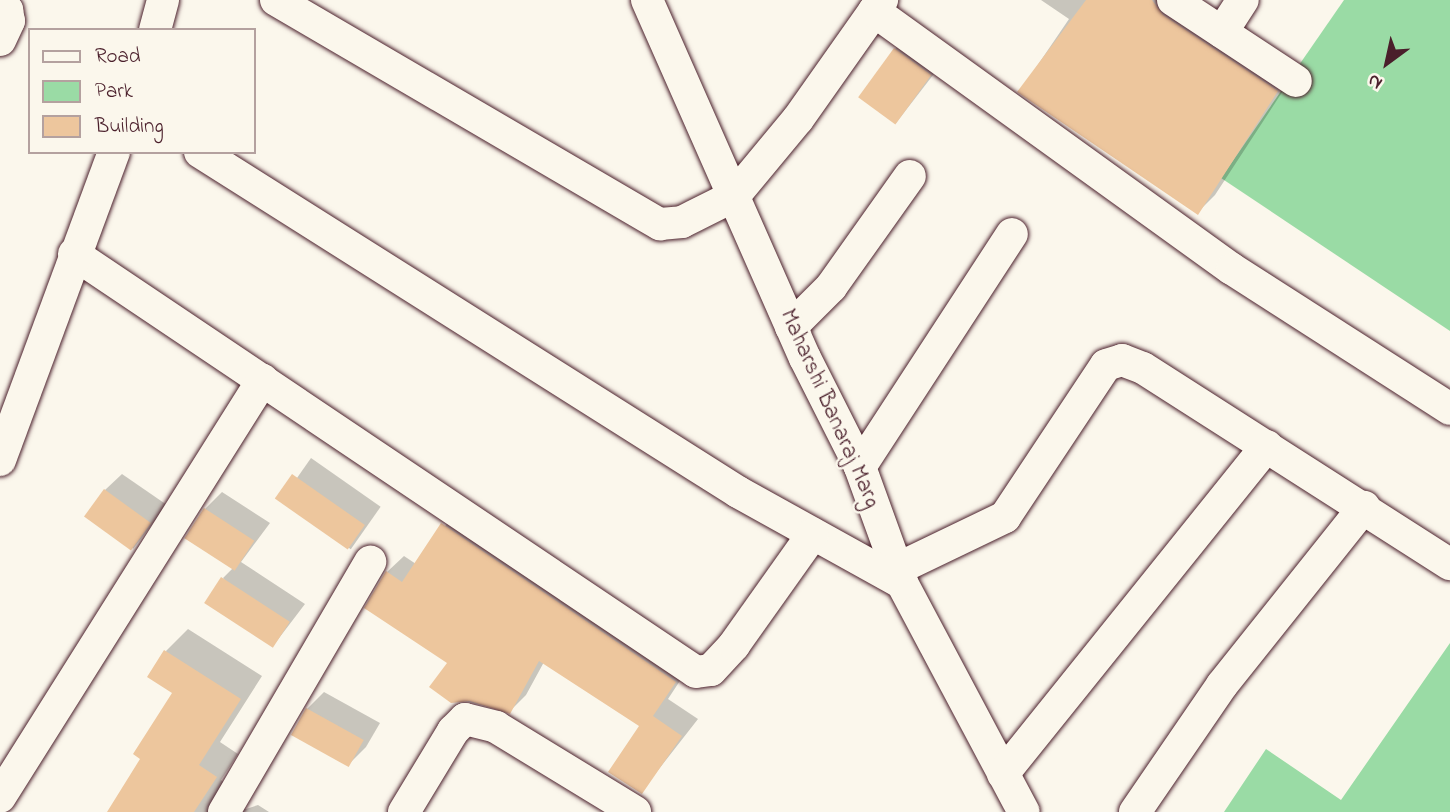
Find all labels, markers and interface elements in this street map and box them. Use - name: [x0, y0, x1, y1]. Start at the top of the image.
- legend: [28, 28, 256, 154]
- north arrow: [1352, 28, 1422, 98]
- text: Road: [95, 42, 141, 72]
- text: N: [1363, 66, 1388, 96]
- text: Park: [95, 77, 133, 107]
- text: Building: [95, 112, 164, 142]
- street label: Maharshi Banaraj Marg: [773, 305, 885, 513]

